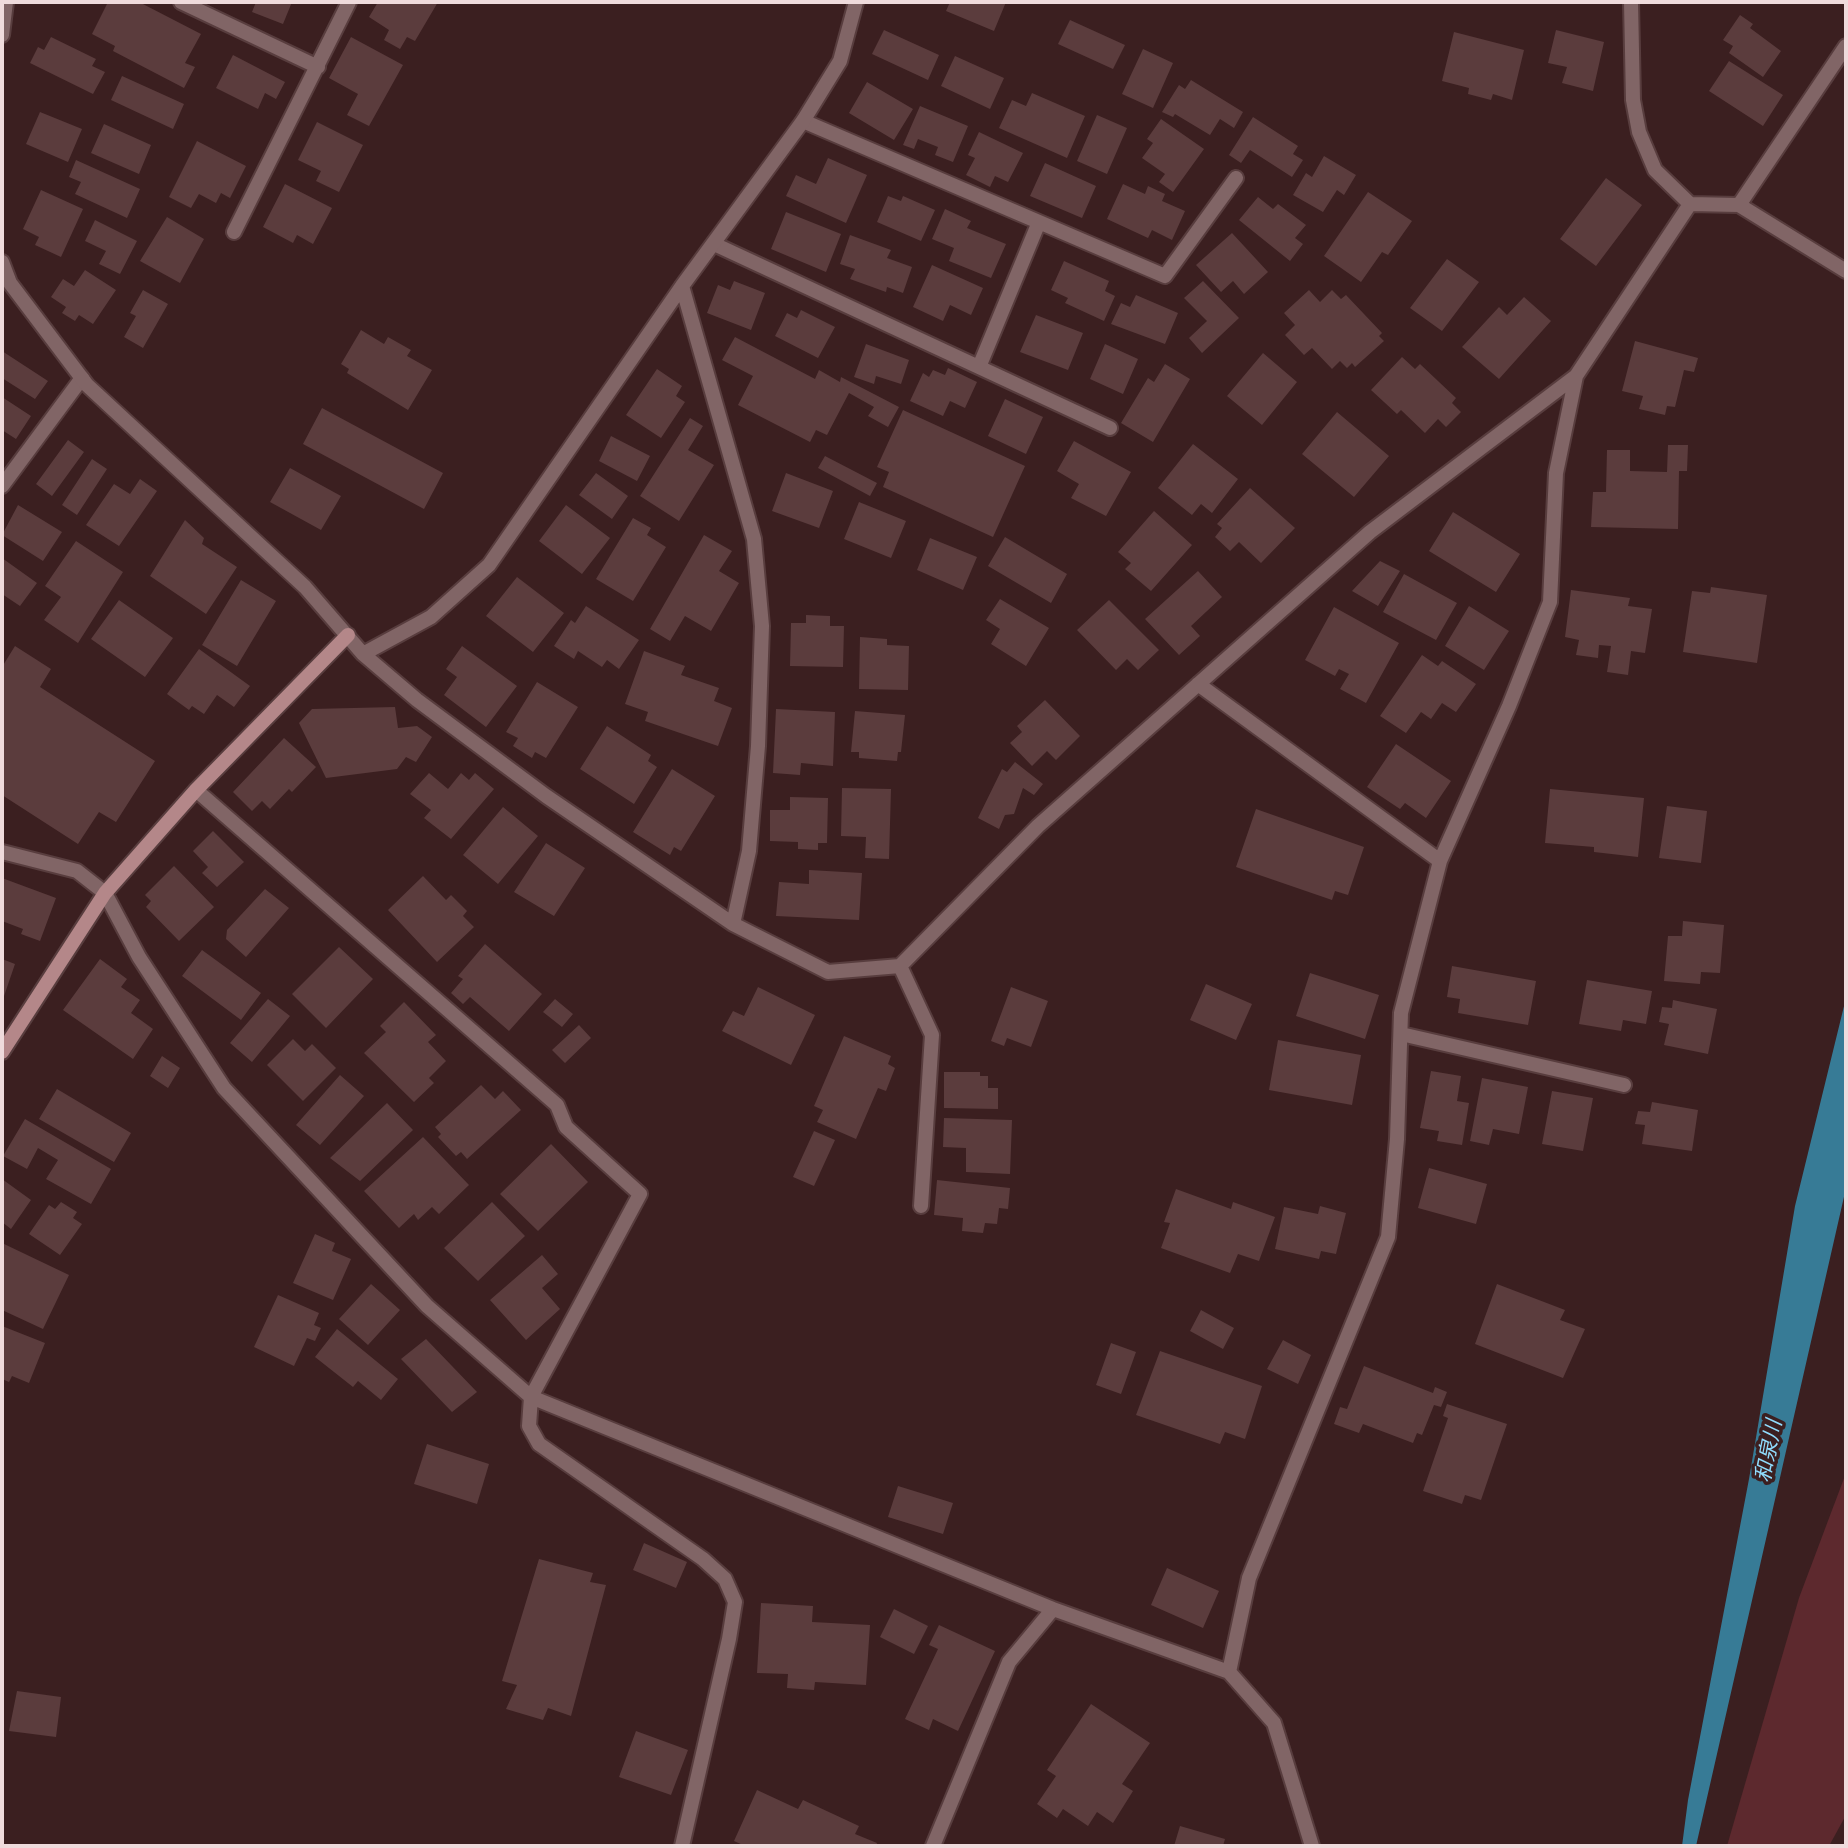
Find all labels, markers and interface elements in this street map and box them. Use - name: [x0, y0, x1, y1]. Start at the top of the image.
- water label: 和泉川: [1751, 1418, 1787, 1484]

